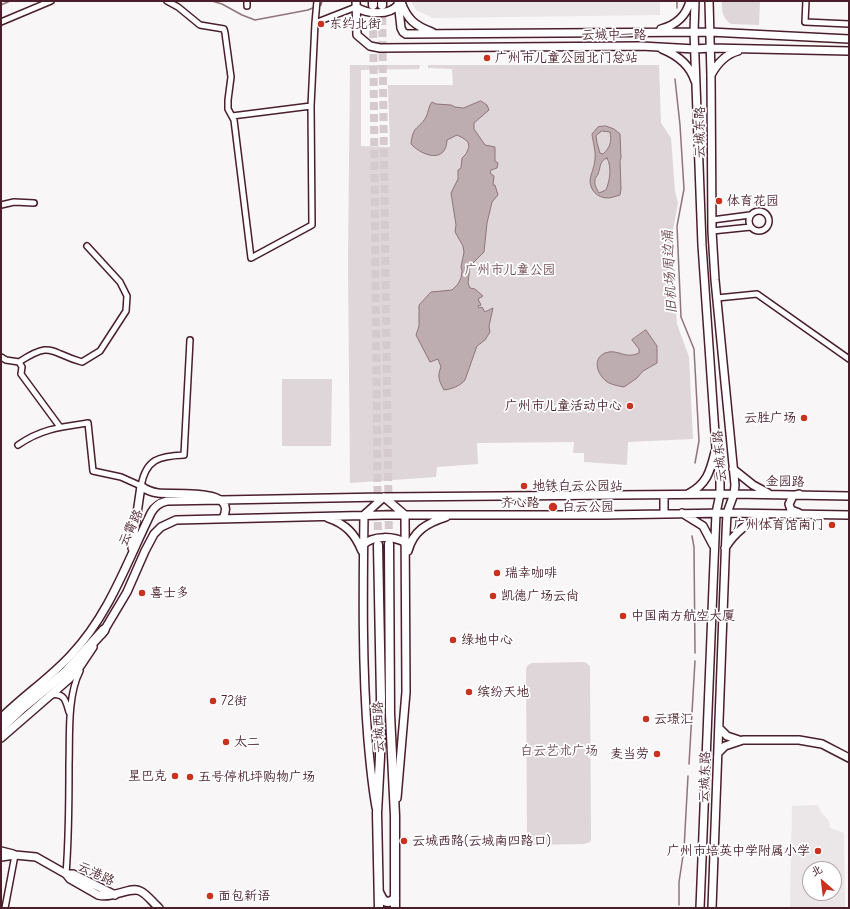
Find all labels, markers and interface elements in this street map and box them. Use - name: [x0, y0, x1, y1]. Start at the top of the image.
- place label: 东约北街: [329, 16, 381, 32]
- marker: 东约北街: [316, 19, 326, 29]
- street label: 云城中一路: [582, 27, 646, 43]
- place label: 广州市儿童公园北门总站: [495, 50, 638, 66]
- marker: 广州市儿童公园北门总站: [482, 53, 492, 63]
- street label: 云城东路: [692, 106, 708, 158]
- place label: 体育花园: [727, 193, 779, 209]
- marker: 体育花园: [714, 196, 724, 206]
- water label: 旧机场周边涌: [659, 230, 681, 314]
- park label: 广州市儿童公园: [465, 262, 555, 278]
- place label: 广州市儿童活动中心: [505, 398, 622, 414]
- marker: 广州市儿童活动中心: [625, 401, 635, 411]
- place label: 云胜广场: [744, 410, 796, 426]
- marker: 云胜广场: [799, 413, 809, 423]
- street label: 云城东路: [710, 429, 730, 483]
- street label: 金园路: [765, 474, 805, 490]
- place label: 地铁白云公园站: [532, 478, 623, 494]
- marker: 地铁白云公园站: [519, 481, 529, 491]
- street label: 齐心路: [501, 495, 539, 511]
- place label: 白云公园: [562, 499, 614, 515]
- marker: 白云公园: [547, 501, 559, 513]
- street label: 云霄路: [115, 507, 147, 549]
- place label: 广州体育馆南门: [733, 517, 824, 533]
- marker: 广州体育馆南门: [827, 520, 837, 530]
- place label: 瑞幸咖啡: [505, 565, 557, 581]
- marker: 瑞幸咖啡: [492, 568, 502, 578]
- place label: 喜士多: [150, 585, 189, 601]
- marker: 喜士多: [137, 588, 147, 598]
- place label: 凯德广场云尚: [501, 588, 579, 604]
- marker: 凯德广场云尚: [488, 591, 498, 601]
- place label: 中国南方航空大厦: [631, 608, 735, 624]
- marker: 中国南方航空大厦: [618, 611, 628, 621]
- place label: 绿地中心: [461, 632, 513, 648]
- marker: 绿地中心: [448, 635, 458, 645]
- place label: 缤纷天地: [477, 684, 529, 700]
- marker: 缤纷天地: [464, 687, 474, 697]
- place label: 72街: [221, 693, 247, 709]
- marker: 72街: [208, 696, 218, 706]
- street label: 云城西路: [370, 701, 388, 753]
- place label: 云璟汇: [654, 711, 693, 727]
- marker: 云璟汇: [641, 714, 651, 724]
- place label: 太二: [234, 734, 260, 750]
- marker: 太二: [221, 737, 231, 747]
- park label: 白云艺术广场: [520, 743, 598, 759]
- place label: 麦当劳: [610, 746, 649, 762]
- marker: 麦当劳: [652, 749, 662, 759]
- street label: 云城东路: [696, 751, 714, 803]
- place label: 星巴克: [128, 768, 167, 784]
- place label: 五号停机坪购物广场: [198, 769, 315, 785]
- marker: 星巴克: [170, 771, 180, 781]
- marker: 五号停机坪购物广场: [185, 772, 195, 782]
- place label: 云城西路(云城南四路口): [412, 833, 551, 849]
- marker: 云城西路(云城南四路口): [399, 836, 409, 846]
- place label: 广州市培英中学附属小学: [667, 843, 810, 859]
- marker: 广州市培英中学附属小学: [813, 846, 823, 856]
- street label: 云港路: [75, 859, 117, 889]
- north arrow: [802, 861, 842, 901]
- text: 北: [809, 863, 825, 879]
- place label: 面包新语: [218, 888, 270, 904]
- marker: 面包新语: [205, 891, 215, 901]

